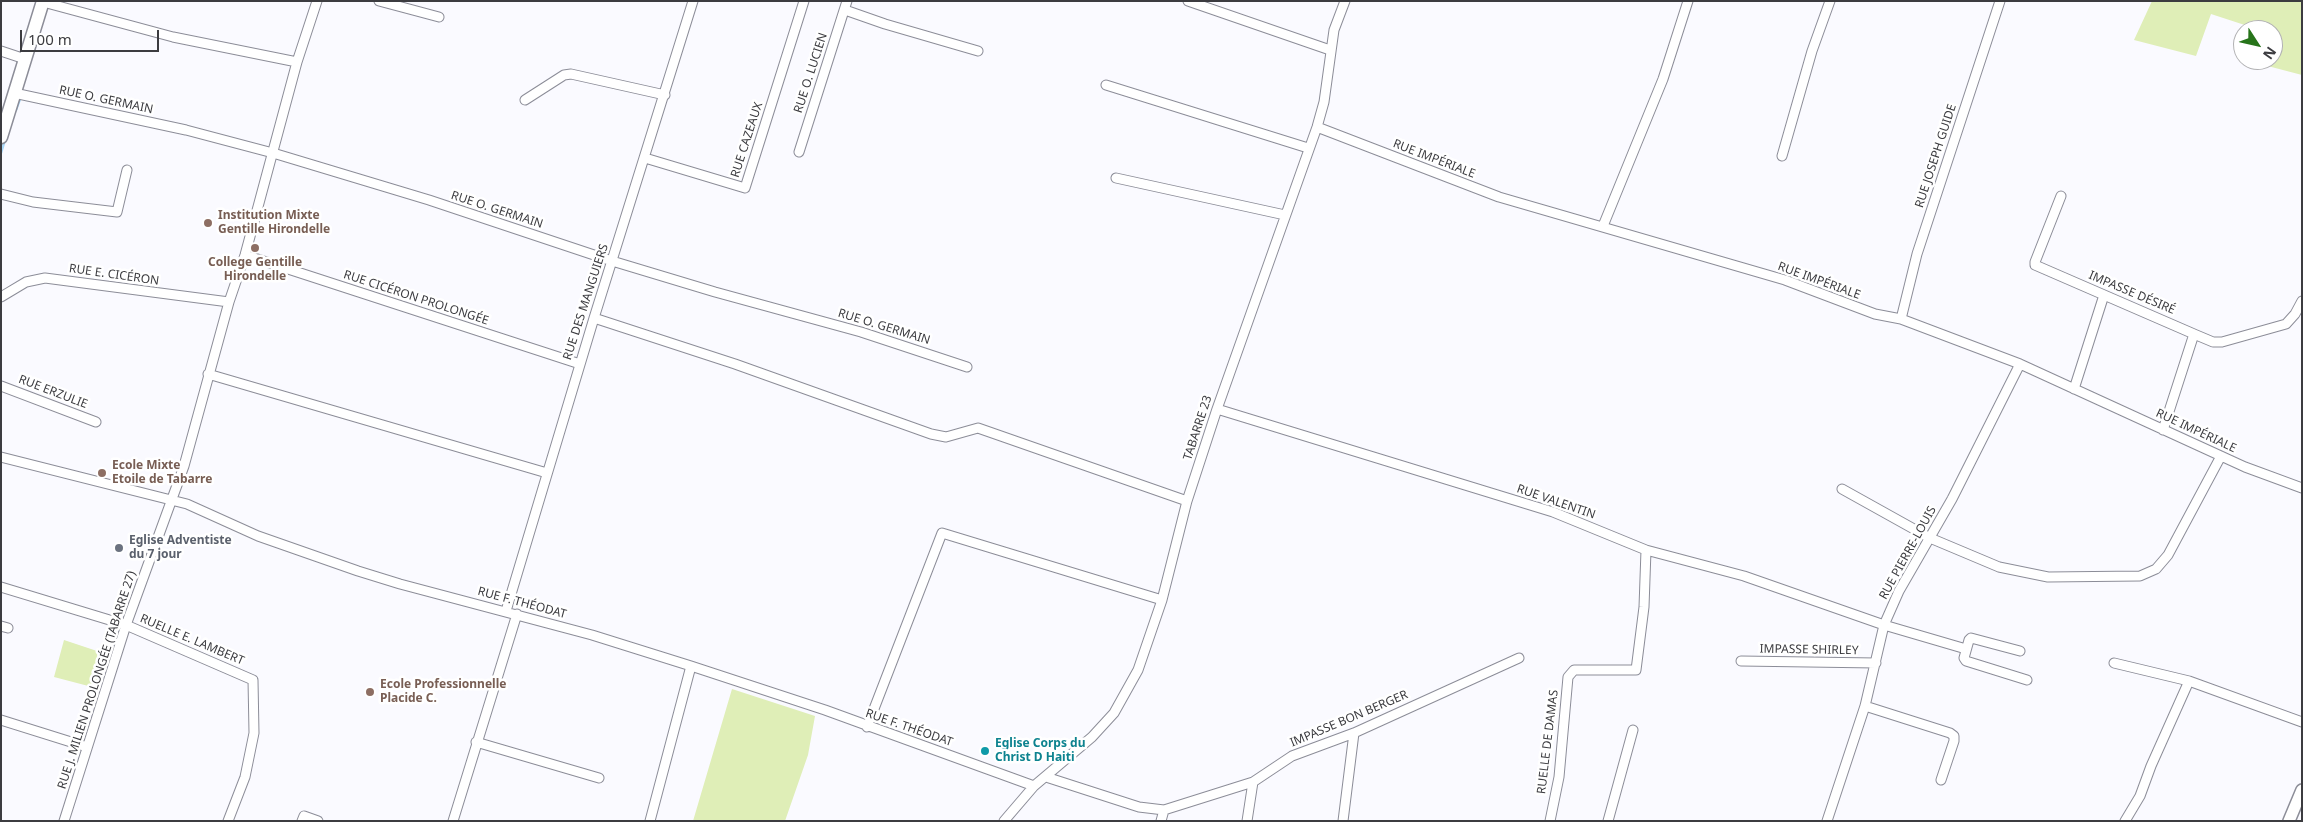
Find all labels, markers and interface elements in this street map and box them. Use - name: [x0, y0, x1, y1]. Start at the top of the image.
- scale bar: [22, 20, 161, 52]
- north arrow: [2233, 20, 2283, 70]
- text: 100 m: [28, 29, 72, 49]
- street label: RUE O. LUCIEN: [791, 31, 831, 115]
- text: N: [2259, 43, 2281, 63]
- street label: RUE O. GERMAIN: [58, 83, 154, 117]
- street label: RUE CAZEAUX: [728, 101, 766, 179]
- street label: RUE JOSEPH GUIDE: [1912, 102, 1960, 210]
- street label: RUE IMPÉRIALE: [1391, 137, 1477, 181]
- street label: RUE O. GERMAIN: [449, 188, 545, 232]
- place label: Institution Mixte Gentille Hirondelle: [218, 209, 330, 237]
- marker: Institution Mixte Gentille Hirondelle: [202, 217, 214, 229]
- marker: College Gentille Hirondelle: [249, 242, 261, 254]
- street label: RUE DES MANGUIERS: [560, 242, 612, 362]
- place label: College Gentille Hirondelle: [208, 256, 302, 284]
- street label: RUE IMPÉRIALE: [1776, 259, 1862, 303]
- street label: RUE E. CICÉRON: [68, 262, 160, 288]
- street label: RUE CICÉRON PROLONGÉE: [342, 268, 490, 328]
- street label: IMPASSE DÉSIRÉ: [2087, 268, 2177, 318]
- street label: RUE O. GERMAIN: [836, 306, 932, 348]
- street label: RUE ERZULIE: [16, 372, 90, 412]
- street label: TABARRE 23: [1181, 394, 1215, 462]
- street label: RUE IMPÉRIALE: [2154, 406, 2238, 456]
- place label: Ecole Mixte Etoile de Tabarre: [112, 459, 212, 487]
- marker: Ecole Mixte Etoile de Tabarre: [96, 467, 108, 479]
- street label: RUE VALENTIN: [1515, 482, 1597, 522]
- street label: RUE PIERRE-LOUIS: [1876, 504, 1940, 602]
- place label: Eglise Adventiste du 7 jour: [129, 534, 232, 562]
- marker: Eglise Adventiste du 7 jour: [113, 542, 125, 554]
- street label: RUE J. MILIEN PROLONGÉE (TABARRE 27): [55, 569, 139, 791]
- street label: RUE F. THÉODAT: [476, 584, 568, 622]
- street label: RUELLE E. LAMBERT: [138, 612, 246, 668]
- street label: IMPASSE SHIRLEY: [1759, 642, 1859, 658]
- place label: Ecole Professionnelle Placide C.: [380, 678, 506, 706]
- marker: Ecole Professionnelle Placide C.: [364, 686, 376, 698]
- street label: IMPASSE BON BERGER: [1288, 688, 1410, 750]
- street label: RUELLE DE DAMAS: [1534, 689, 1562, 795]
- street label: RUE F. THÉODAT: [863, 706, 955, 750]
- place label: Eglise Corps du Christ D Haiti: [995, 737, 1085, 765]
- marker: Eglise Corps du Christ D Haiti: [979, 745, 991, 757]

